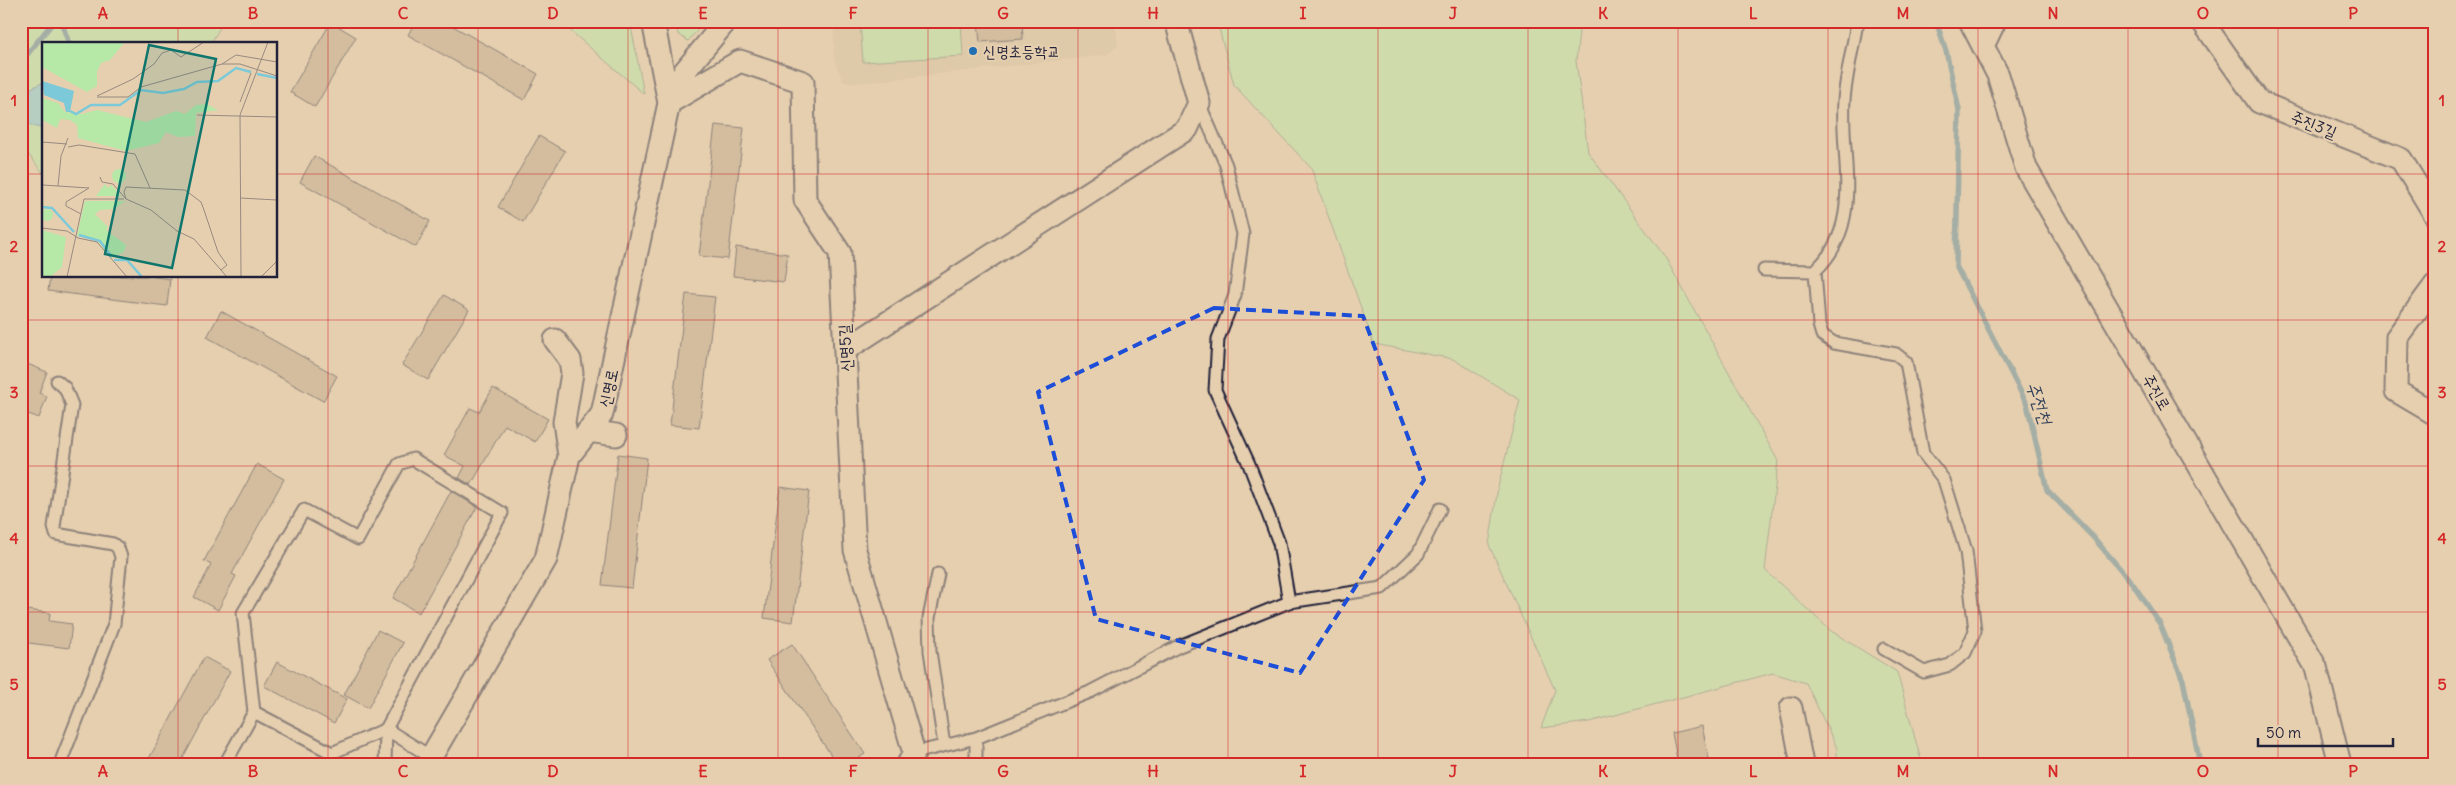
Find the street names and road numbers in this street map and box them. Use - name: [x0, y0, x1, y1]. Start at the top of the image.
- street label: 주진3길: [2288, 106, 2340, 142]
- street label: 신명5길: [834, 323, 856, 372]
- street label: 신명로: [594, 367, 622, 409]
- street label: 주진로: [2139, 370, 2175, 414]

